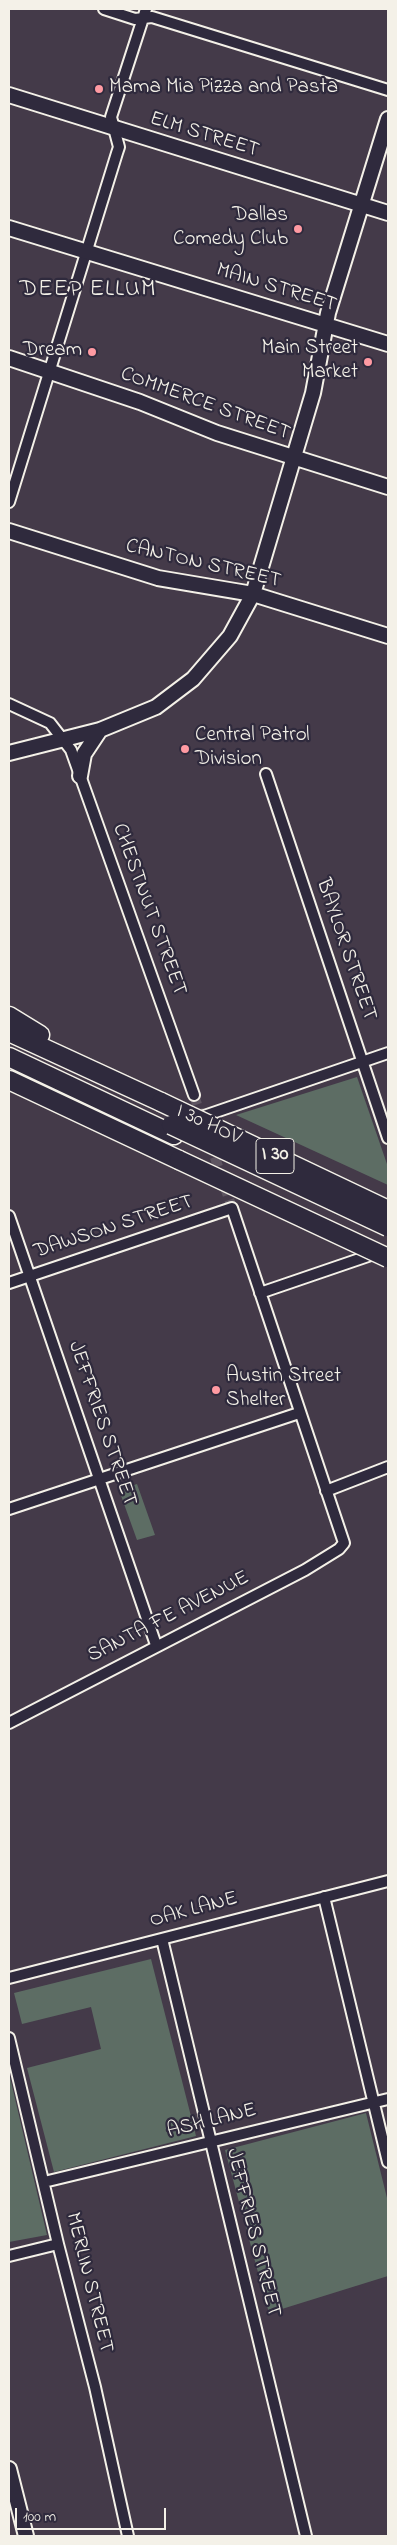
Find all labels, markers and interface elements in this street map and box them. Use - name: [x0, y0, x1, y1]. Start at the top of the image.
- place label: Mama Mia Pizza and Pasta: [109, 76, 338, 102]
- marker: Mama Mia Pizza and Pasta: [93, 83, 105, 95]
- street label: ELM STREET: [146, 107, 262, 165]
- place label: Dallas Comedy Club: [173, 204, 288, 254]
- marker: Dallas Comedy Club: [292, 223, 304, 235]
- street label: MAIN STREET: [213, 259, 339, 319]
- district label: DEEP ELLUM: [18, 277, 158, 305]
- place label: Main Street Market: [262, 337, 358, 387]
- place label: Dream: [23, 339, 82, 365]
- marker: Dream: [86, 346, 98, 358]
- marker: Main Street Market: [362, 356, 374, 368]
- street label: COMMERCE STREET: [117, 363, 293, 447]
- street label: CANTON STREET: [123, 535, 283, 595]
- place label: Central Patrol Division: [195, 724, 310, 774]
- marker: Central Patrol Division: [179, 743, 191, 755]
- street label: CHESTNUT STREET: [105, 821, 191, 999]
- street label: BAYLOR STREET: [309, 876, 381, 1024]
- street label: I 30 HOV: [171, 1100, 245, 1152]
- road number: I 30: [256, 1138, 294, 1174]
- street label: DAWSON STREET: [31, 1190, 197, 1266]
- street label: JEFFRIES STREET: [61, 1338, 141, 1510]
- place label: Austin Street Shelter: [226, 1365, 341, 1415]
- marker: Austin Street Shelter: [210, 1384, 222, 1396]
- street label: SANTA FE AVENUE: [84, 1566, 254, 1670]
- street label: OAK LANE: [147, 1887, 241, 1935]
- street label: ASH LANE: [165, 2099, 259, 2145]
- street label: JEFFRIES STREET: [219, 2146, 285, 2320]
- street label: MERLIN STREET: [58, 2210, 118, 2356]
- scale bar: [18, 2498, 169, 2530]
- text: 100 m: [23, 2506, 56, 2528]

